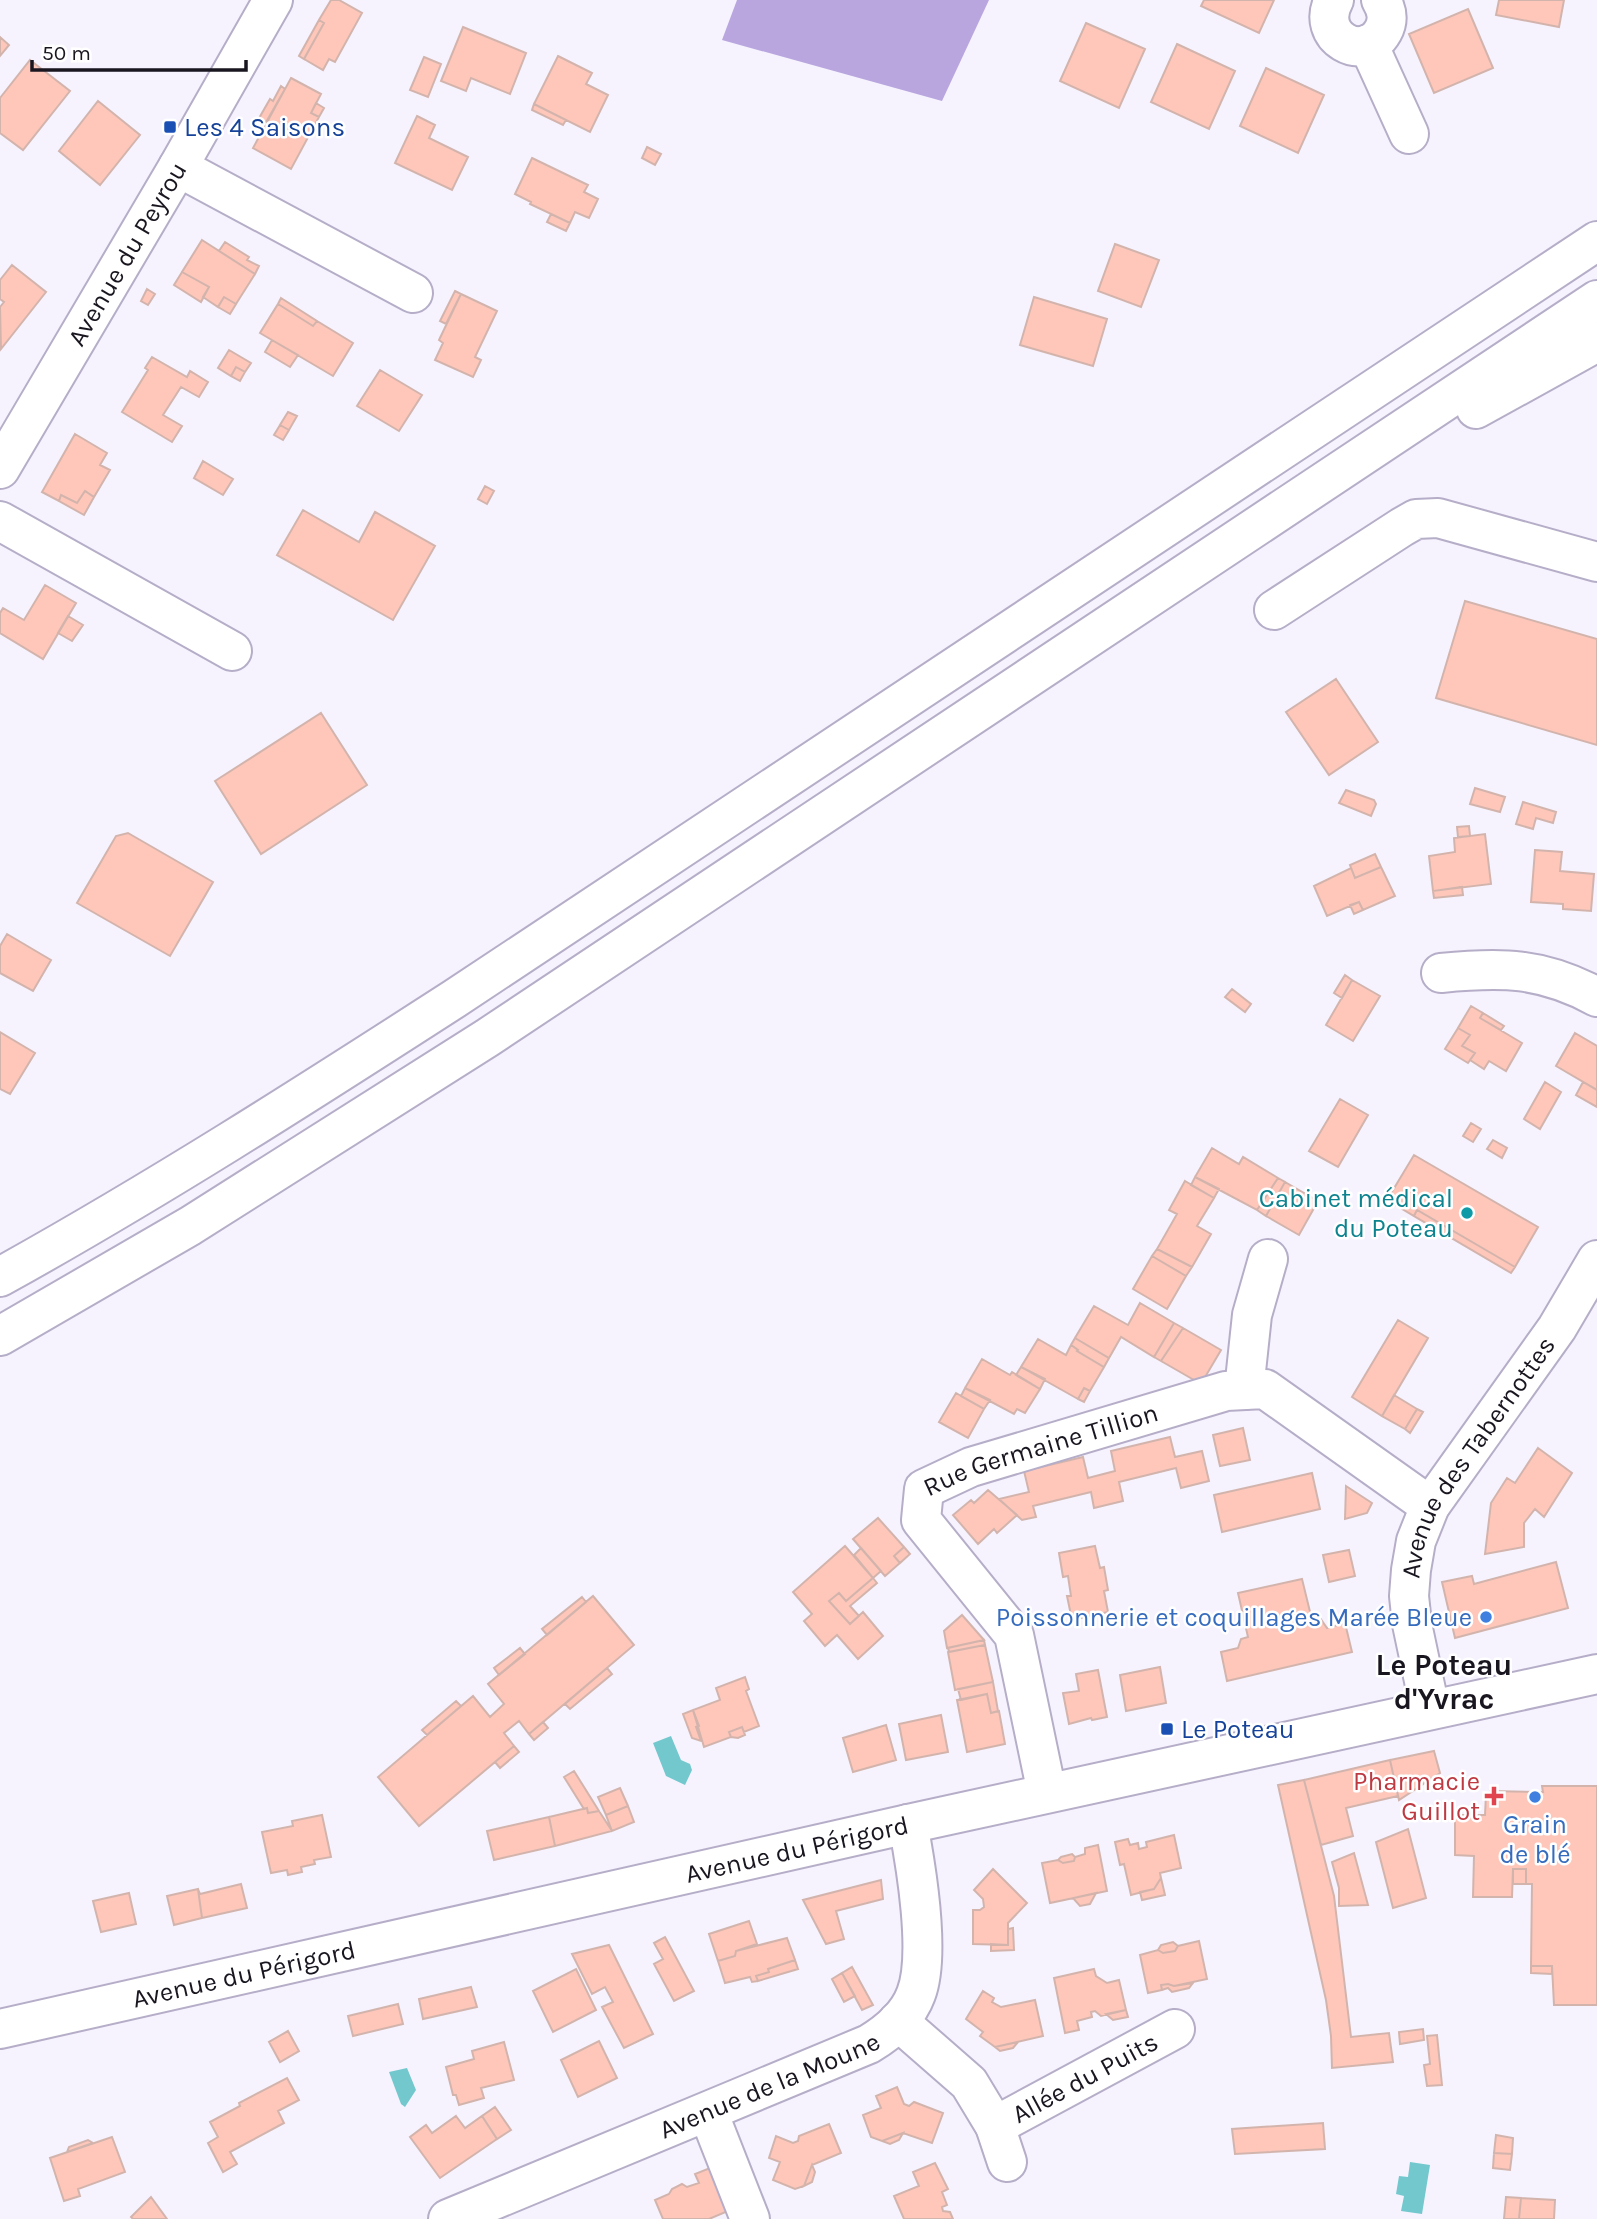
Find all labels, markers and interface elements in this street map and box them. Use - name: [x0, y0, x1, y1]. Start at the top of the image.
- scale bar: [32, 28, 245, 72]
- text: 50 m: [42, 41, 91, 65]
- place label: Les 4 Saisons: [184, 112, 345, 143]
- marker: Les 4 Saisons: [162, 119, 178, 135]
- street label: Avenue du Peyrou: [61, 156, 193, 351]
- place label: Cabinet médical du Poteau: [1259, 1183, 1453, 1244]
- marker: Cabinet médical du Poteau: [1459, 1205, 1475, 1221]
- street label: Avenue des Tabernottes: [1395, 1330, 1562, 1579]
- street label: Rue Germaine Tillion: [918, 1397, 1162, 1503]
- place label: Poissonnerie et coquillages Marée Bleue: [996, 1602, 1472, 1633]
- marker: Poissonnerie et coquillages Marée Bleue: [1478, 1609, 1494, 1625]
- district label: Le Poteau d'Yvrac: [1376, 1647, 1512, 1717]
- place label: Le Poteau: [1181, 1714, 1294, 1745]
- marker: Le Poteau: [1159, 1721, 1175, 1737]
- place label: Pharmacie Guillot: [1353, 1766, 1480, 1827]
- marker: Pharmacie Guillot: [1486, 1788, 1502, 1804]
- marker: Grain de blé: [1527, 1789, 1543, 1805]
- street label: Avenue du Périgord: [682, 1809, 911, 1889]
- place label: Grain de blé: [1500, 1809, 1570, 1870]
- street label: Avenue du Périgord: [129, 1934, 358, 2014]
- street label: Avenue de la Moune: [655, 2026, 886, 2145]
- street label: Allée du Puits: [1007, 2026, 1163, 2129]

